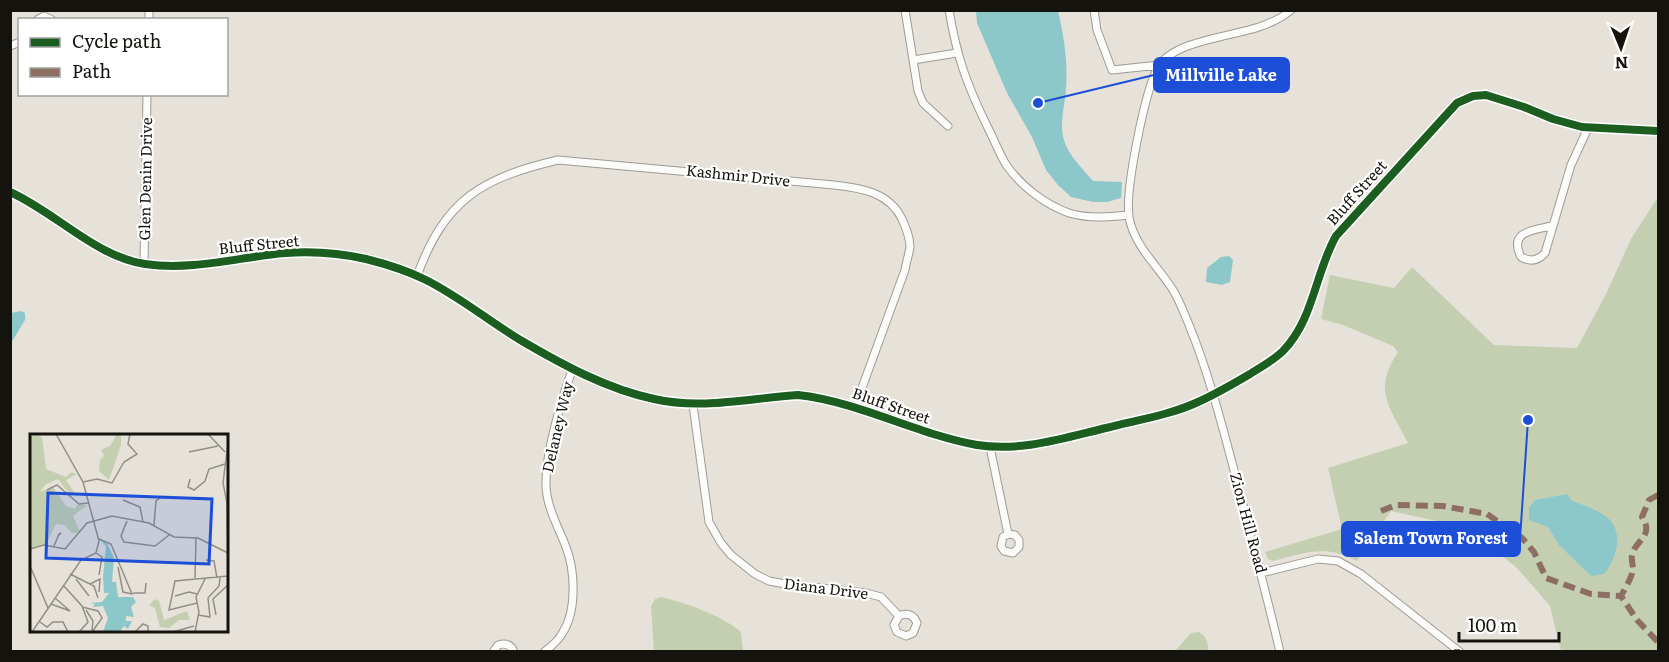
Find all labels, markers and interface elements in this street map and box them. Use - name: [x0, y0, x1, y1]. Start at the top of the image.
- legend: [18, 18, 228, 96]
- north arrow: [1591, 18, 1651, 78]
- text: Cycle path: [72, 27, 161, 54]
- text: N: [1614, 52, 1629, 76]
- text: Path: [72, 57, 111, 84]
- callout: Millville Lake: [1154, 58, 1289, 92]
- text: Millville Lake: [1165, 62, 1277, 86]
- street label: Glen Denin Drive: [132, 117, 157, 241]
- street label: Bluff Street: [1320, 154, 1391, 230]
- street label: Kashmir Drive: [685, 158, 792, 191]
- street label: Bluff Street: [217, 228, 300, 259]
- street label: Delaney Way: [535, 378, 578, 475]
- street label: Bluff Street: [849, 381, 933, 429]
- inset map: [30, 434, 228, 632]
- street label: Zion Hill Road: [1225, 470, 1274, 576]
- callout: Salem Town Forest: [1342, 522, 1520, 556]
- text: Salem Town Forest: [1354, 525, 1508, 549]
- street label: Diana Drive: [783, 571, 870, 604]
- scale bar: [1459, 605, 1560, 643]
- text: 100 m: [1468, 611, 1517, 638]

